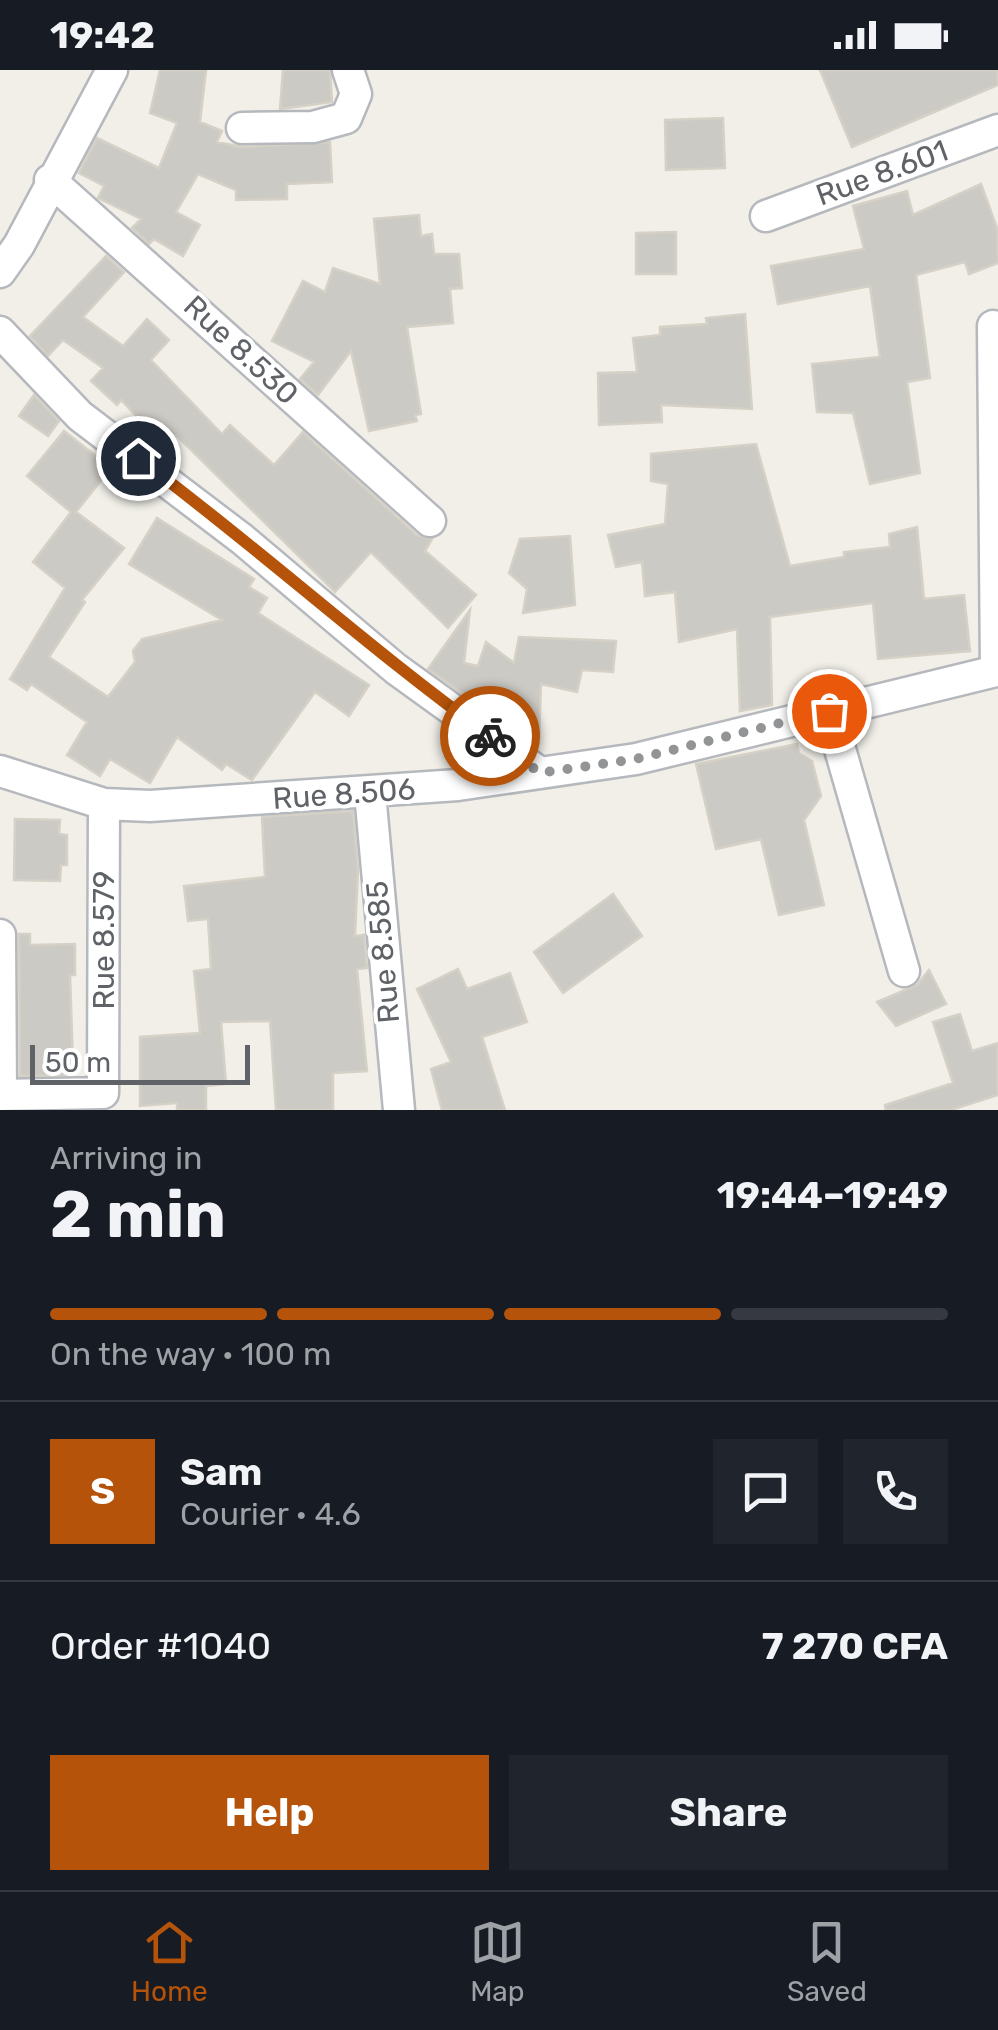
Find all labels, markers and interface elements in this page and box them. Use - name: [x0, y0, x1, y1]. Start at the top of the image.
- text: 19:42: [50, 12, 155, 58]
- street label: Rue 8.601: [811, 133, 953, 213]
- street label: Rue 8.530: [176, 288, 306, 412]
- pin: [96, 416, 181, 501]
- icon: home: [111, 431, 166, 486]
- pin: [787, 669, 872, 754]
- icon: bag: [802, 684, 857, 739]
- courier: [440, 686, 540, 786]
- icon: bike: [463, 709, 518, 764]
- street label: Rue 8.506: [271, 771, 417, 817]
- street label: Rue 8.579: [86, 870, 122, 1010]
- street label: Rue 8.585: [359, 879, 407, 1025]
- scale bar: [30, 1040, 250, 1084]
- text: 50 m: [45, 1046, 111, 1079]
- text: Arriving in: [50, 1139, 202, 1177]
- text: 19:44–19:49: [717, 1172, 948, 1218]
- text: 2 min: [50, 1176, 226, 1253]
- text: On the way · 100 m: [50, 1335, 331, 1373]
- button: chat: [713, 1439, 818, 1544]
- button: phone: [843, 1439, 948, 1544]
- text: Sam: [180, 1449, 262, 1495]
- text: S: [90, 1468, 115, 1514]
- text: Courier · 4.6: [180, 1495, 361, 1533]
- text: Order #1040: [50, 1623, 271, 1669]
- text: 7 270 CFA: [762, 1623, 948, 1669]
- button: Help: [50, 1755, 489, 1870]
- button: Share: [509, 1755, 948, 1870]
- tab: Home: [131, 1915, 208, 2008]
- tab: Map: [470, 1915, 525, 2008]
- tab: Saved: [787, 1915, 867, 2008]

